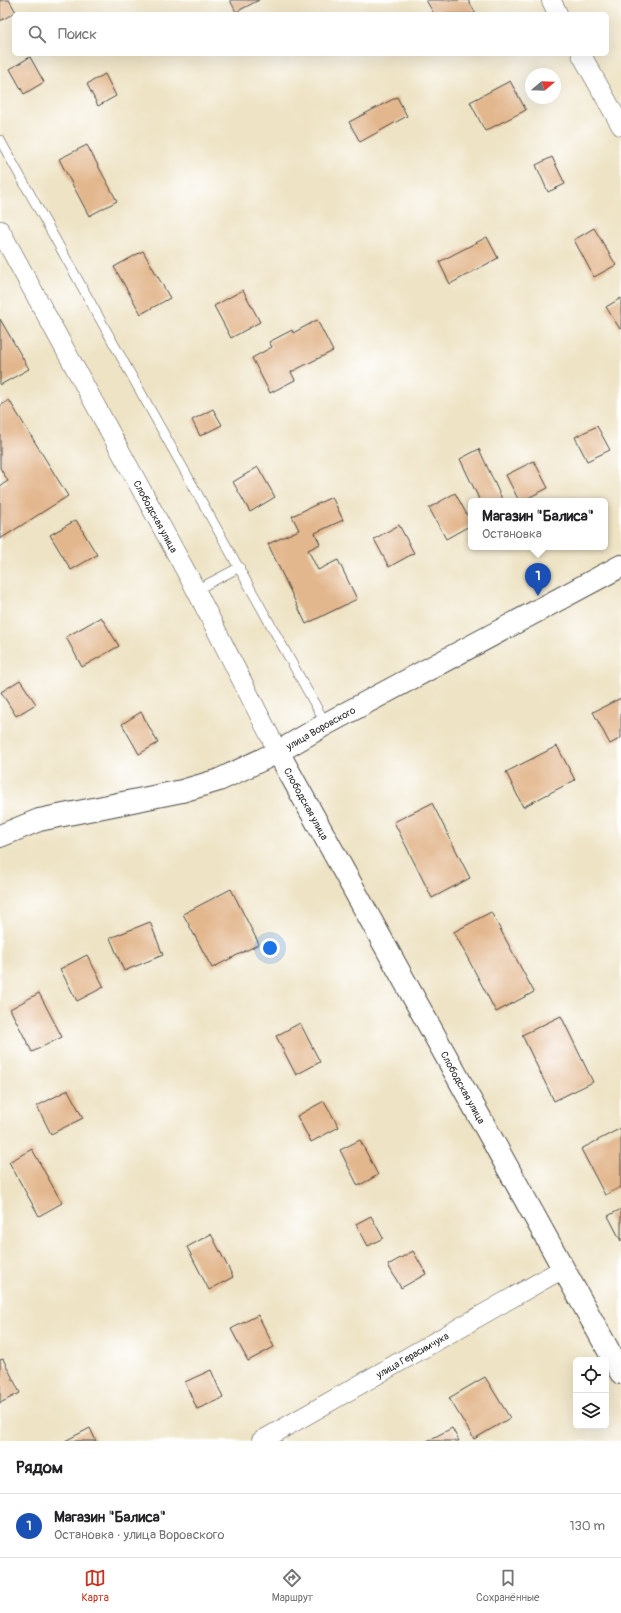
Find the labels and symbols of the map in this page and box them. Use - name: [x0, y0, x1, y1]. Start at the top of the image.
- north arrow: [525, 68, 561, 104]
- street label: Слободская улица: [130, 478, 180, 555]
- pin: 1: [525, 563, 551, 596]
- street label: улица Воровского: [283, 704, 358, 753]
- street label: Слободская улица: [281, 766, 331, 843]
- your location: [260, 938, 280, 958]
- street label: Слободская улица: [438, 1050, 487, 1126]
- street label: улица Герасимчука: [373, 1330, 451, 1382]

